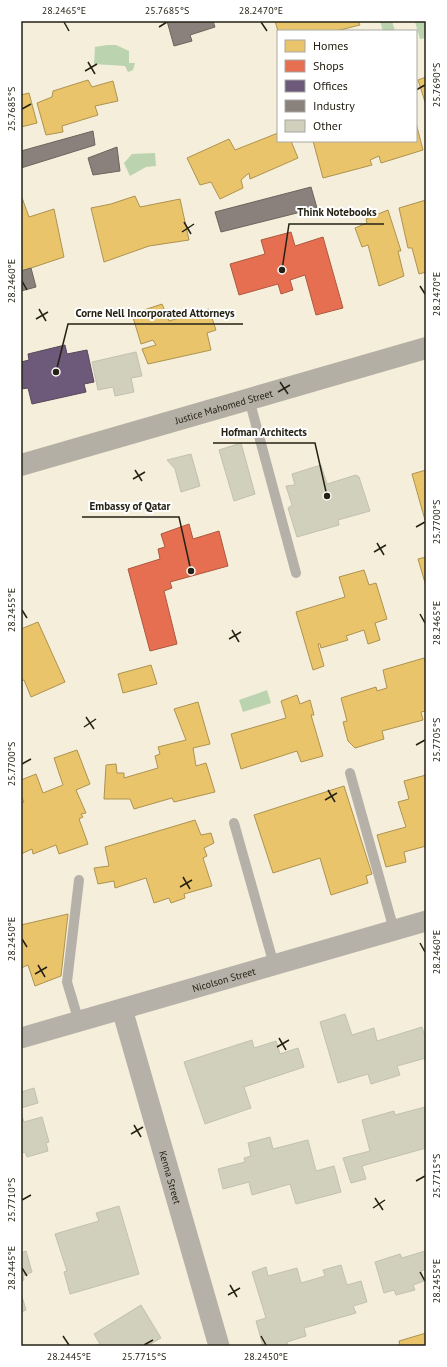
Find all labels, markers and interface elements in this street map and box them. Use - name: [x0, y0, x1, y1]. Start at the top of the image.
- text: 28.2465°E: [42, 4, 86, 17]
- text: 25.7685°S: [145, 4, 189, 17]
- text: 28.2470°E: [239, 4, 283, 17]
- legend: [277, 30, 417, 142]
- text: Homes: [313, 38, 348, 53]
- text: Shops: [313, 58, 344, 73]
- text: 25.7690°S: [430, 63, 443, 107]
- text: Offices: [313, 78, 348, 93]
- text: 25.7685°S: [5, 87, 18, 131]
- text: Industry: [313, 98, 355, 113]
- text: Other: [313, 118, 342, 133]
- callout: Think Notebooks: [289, 201, 384, 224]
- text: Think Notebooks: [297, 205, 377, 219]
- text: 28.2460°E: [5, 259, 18, 303]
- text: 28.2470°E: [430, 272, 443, 316]
- callout: Corne Nell Incorporated Attorneys: [68, 301, 243, 324]
- text: Corne Nell Incorporated Attorneys: [75, 306, 235, 320]
- street label: Justice Mahomed Street: [172, 386, 275, 427]
- callout: Hofman Architects: [213, 420, 315, 443]
- text: Hofman Architects: [221, 425, 307, 439]
- callout: Embassy of Qatar: [82, 494, 179, 517]
- text: Embassy of Qatar: [90, 499, 171, 513]
- text: 25.7700°S: [430, 500, 443, 544]
- text: 28.2455°E: [5, 588, 18, 632]
- text: 28.2465°E: [430, 601, 443, 645]
- text: 25.7705°S: [430, 718, 443, 762]
- text: 25.7700°S: [5, 742, 18, 786]
- text: 28.2450°E: [5, 917, 18, 961]
- text: 28.2460°E: [430, 930, 443, 974]
- street label: Nicolson Street: [191, 964, 258, 995]
- street label: Kenna Street: [156, 1149, 184, 1206]
- text: 25.7715°S: [430, 1154, 443, 1198]
- text: 25.7710°S: [5, 1178, 18, 1222]
- text: 28.2445°E: [5, 1246, 18, 1290]
- text: 28.2455°E: [430, 1259, 443, 1303]
- text: 28.2445°E: [47, 1350, 91, 1363]
- text: 25.7715°S: [122, 1350, 166, 1363]
- text: 28.2450°E: [244, 1350, 288, 1363]

